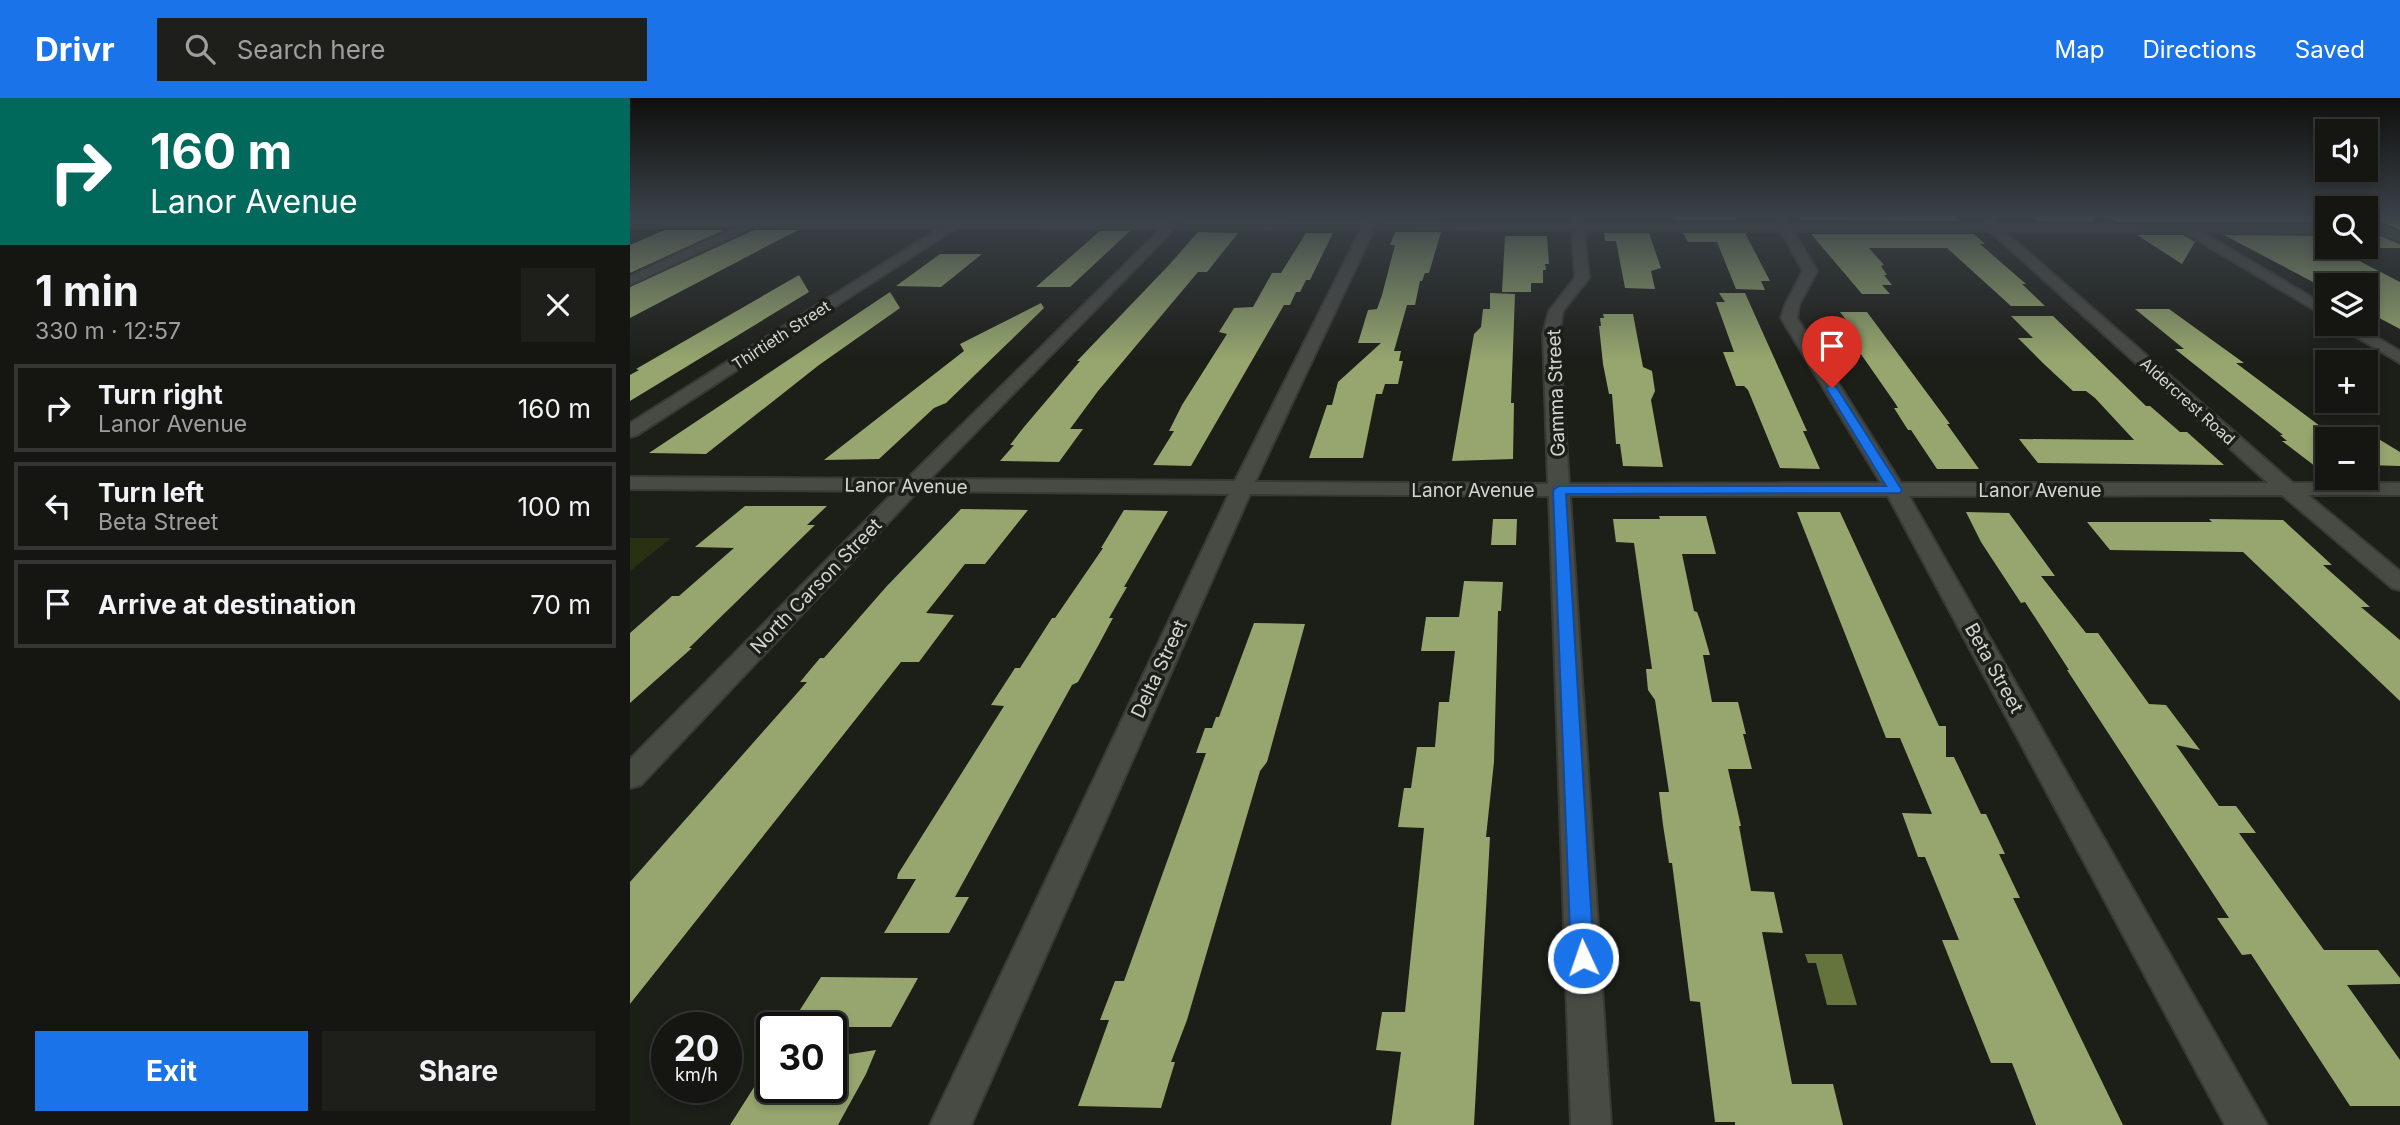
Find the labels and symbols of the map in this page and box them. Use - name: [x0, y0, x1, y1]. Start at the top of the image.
- street label: Thirtieth Street: [728, 296, 834, 374]
- pin: [1802, 316, 1862, 388]
- street label: Gamma Street: [1542, 329, 1570, 457]
- street label: Aldercrest Road: [2136, 353, 2240, 449]
- street label: Lanor Avenue: [844, 473, 968, 499]
- street label: Lanor Avenue: [1411, 479, 1535, 502]
- street label: Lanor Avenue: [1978, 479, 2102, 502]
- street label: North Carson Street: [745, 514, 887, 658]
- street label: Delta Street: [1126, 616, 1192, 722]
- street label: Beta Street: [1960, 619, 2028, 717]
- position arrow: [1546, 921, 1620, 995]
- speed limit sign: 30: [756, 1012, 847, 1103]

